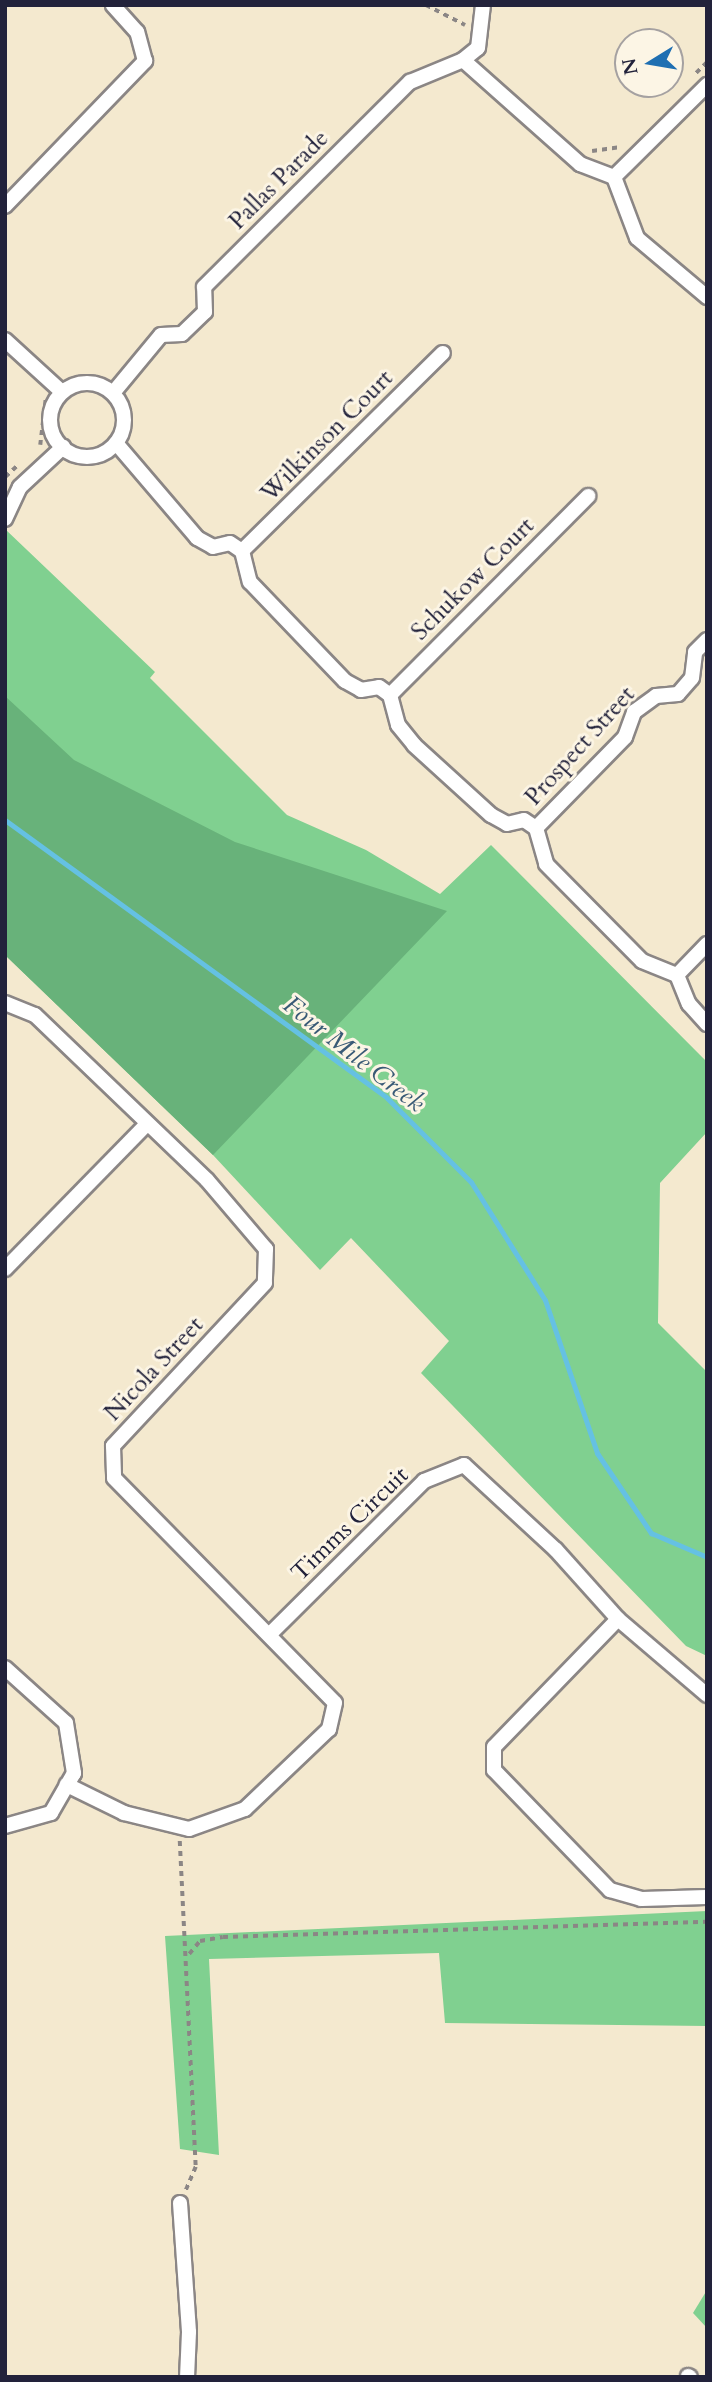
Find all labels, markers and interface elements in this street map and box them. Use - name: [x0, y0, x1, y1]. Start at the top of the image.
- north arrow: [614, 28, 684, 98]
- text: N: [616, 56, 645, 77]
- street label: Pallas Parade: [223, 124, 335, 236]
- street label: Wilkinson Court: [255, 364, 399, 508]
- street label: Schukow Court: [406, 512, 540, 646]
- street label: Prospect Street: [519, 681, 641, 811]
- water label: Four Mile Creek: [277, 989, 431, 1119]
- street label: Nicola Street: [99, 1311, 209, 1427]
- street label: Timms Circuit: [285, 1461, 415, 1587]

